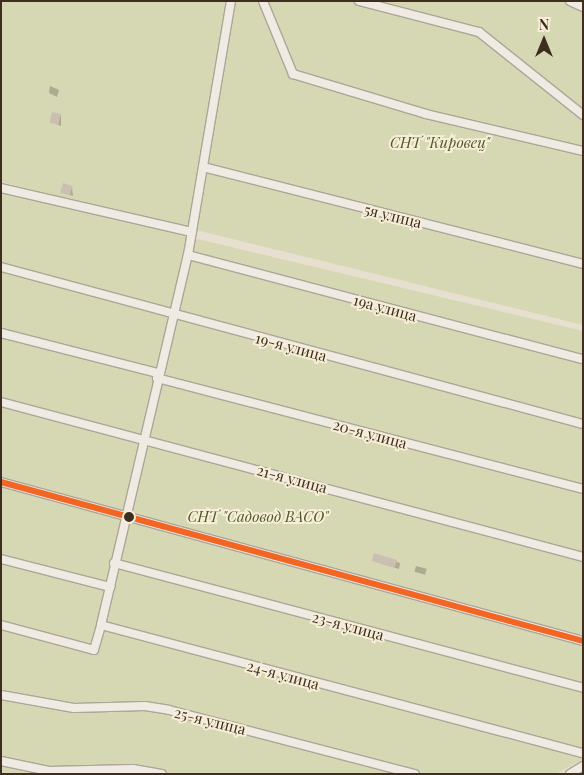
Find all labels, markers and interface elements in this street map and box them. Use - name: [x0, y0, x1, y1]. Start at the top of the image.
- north arrow: [519, 15, 569, 65]
- text: N: [539, 15, 549, 34]
- park label: СНТ "Кировец": [390, 134, 490, 152]
- street label: 5я улица: [362, 200, 424, 232]
- street label: 19а улица: [351, 291, 419, 325]
- street label: 19-я улица: [253, 329, 329, 365]
- street label: 20-я улица: [331, 415, 409, 453]
- street label: 21-я улица: [255, 461, 329, 497]
- park label: СНТ "Садовод ВАСО": [187, 508, 329, 526]
- unlabelled marker: [124, 512, 134, 522]
- street label: 23-я улица: [310, 608, 386, 644]
- street label: 24-я улица: [245, 657, 321, 693]
- street label: 25-я улица: [172, 703, 248, 739]

